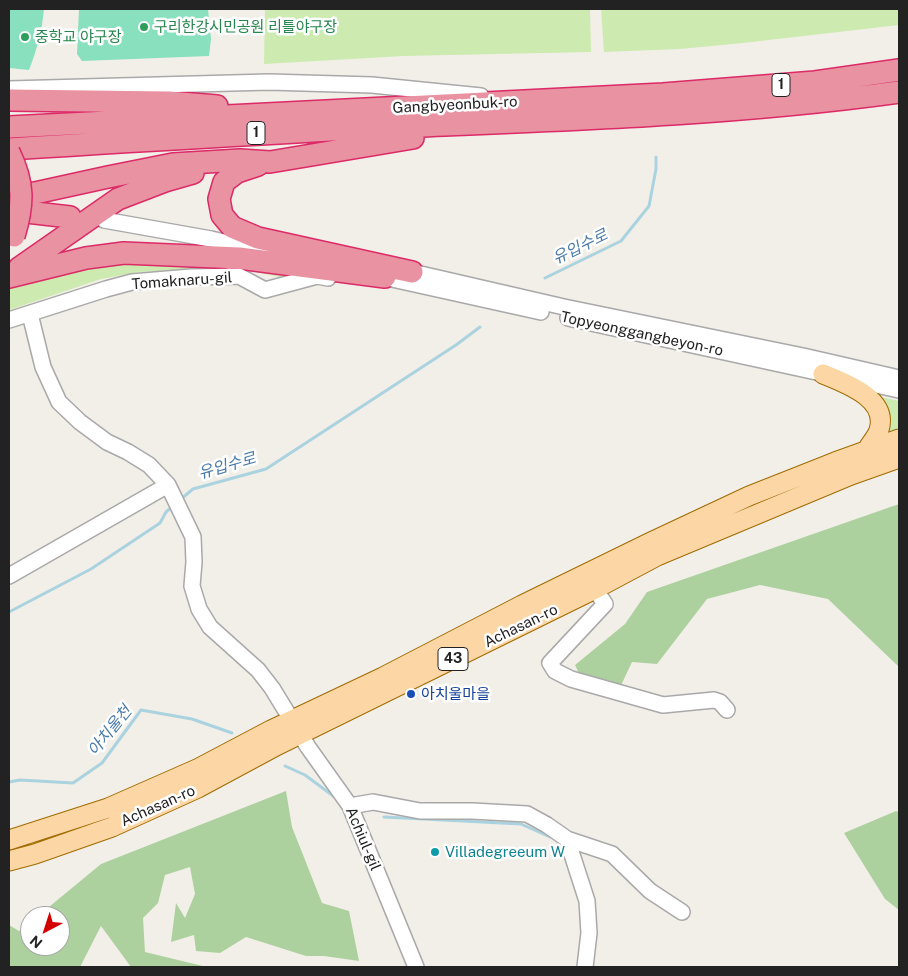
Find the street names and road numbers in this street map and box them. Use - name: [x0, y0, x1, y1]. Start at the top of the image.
- road number: 1: [772, 74, 790, 96]
- street label: Gangbyeonbuk-ro: [392, 93, 518, 117]
- road number: 1: [247, 122, 265, 144]
- street label: Tomaknaru-gil: [131, 269, 233, 293]
- street label: Topyeonggangbeyon-ro: [559, 308, 725, 360]
- street label: Achasan-ro: [481, 600, 561, 652]
- road number: 43: [438, 648, 468, 671]
- street label: Achasan-ro: [118, 782, 198, 830]
- street label: Achiul-gil: [342, 805, 384, 873]

